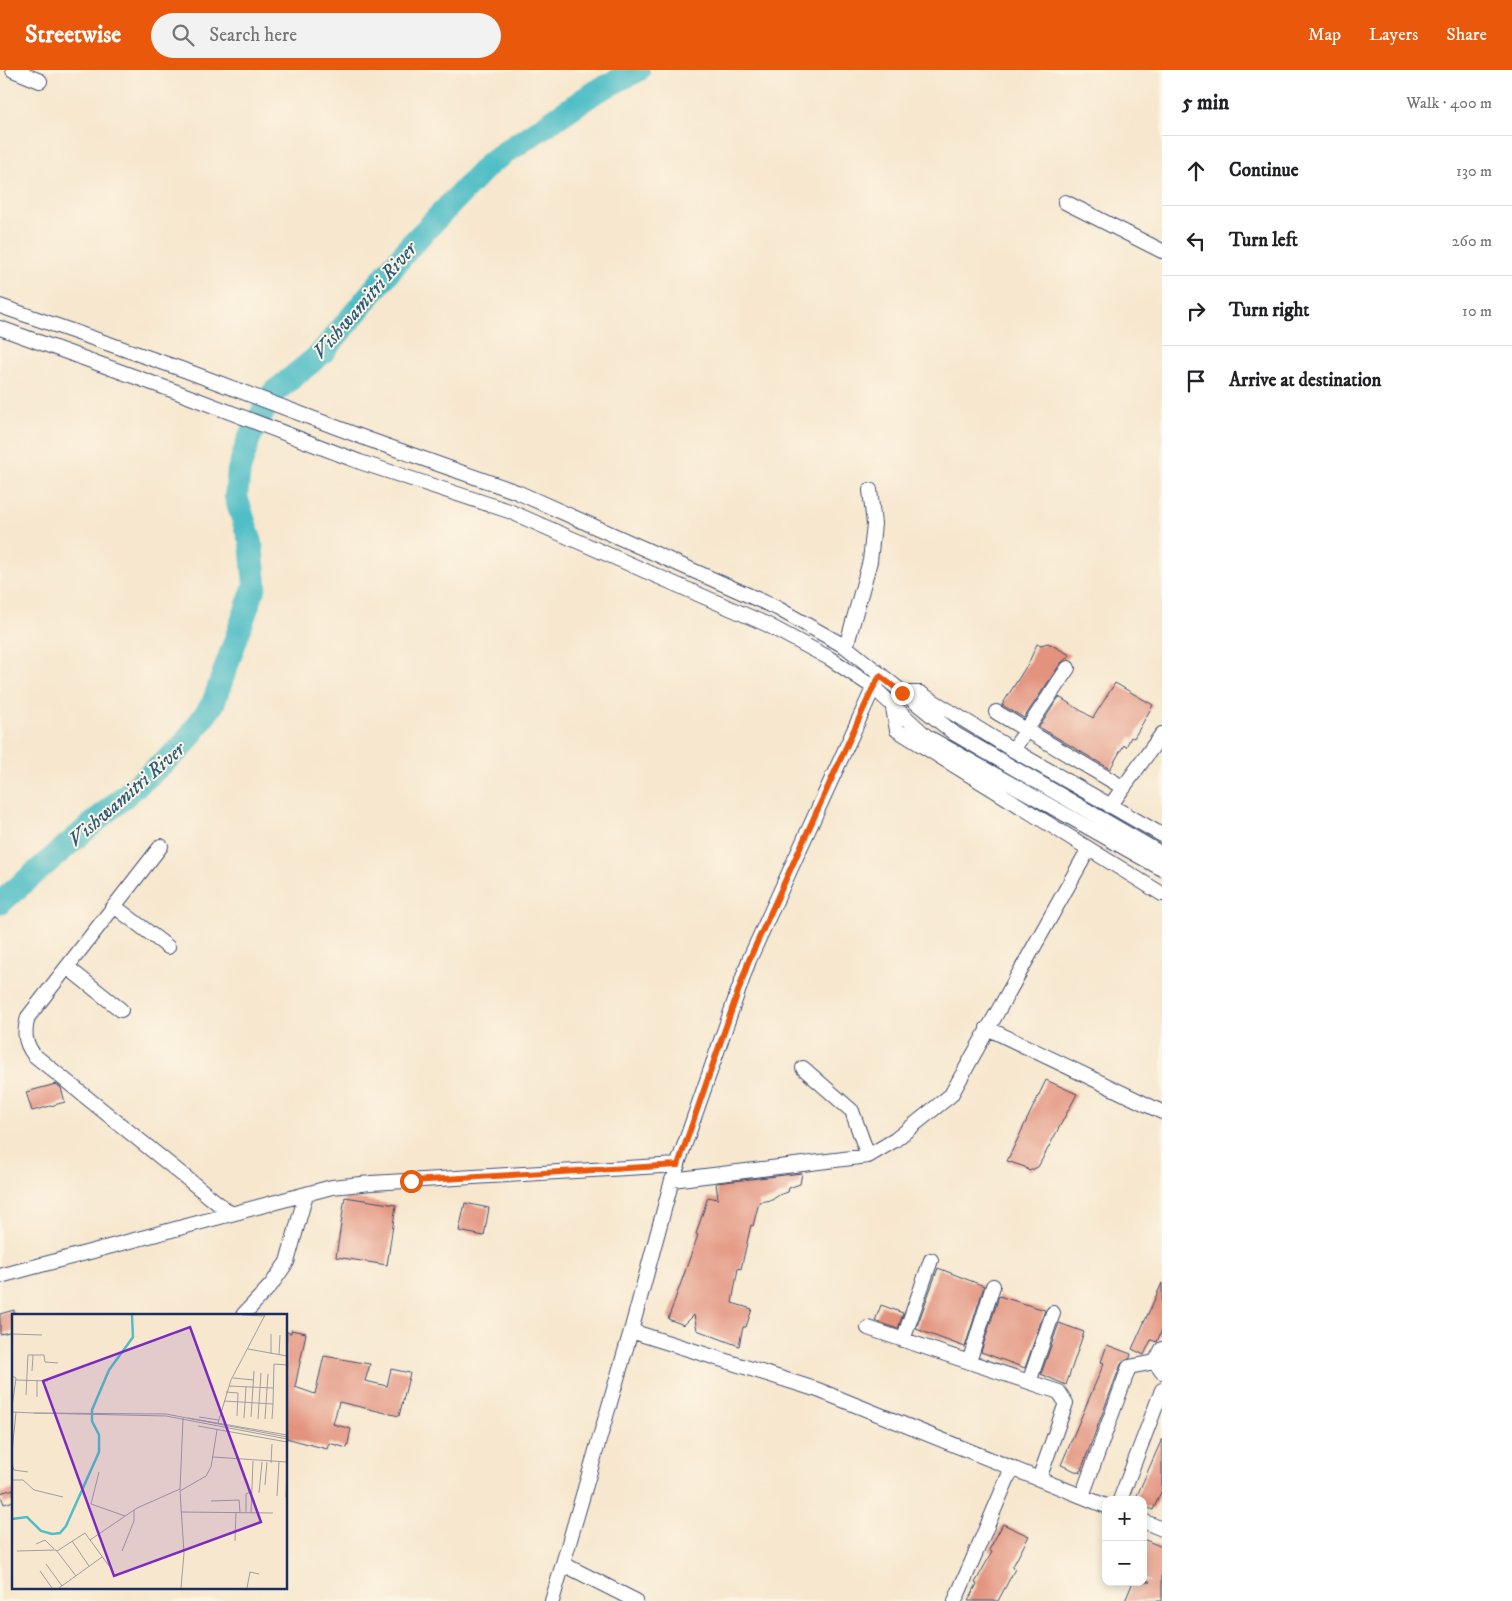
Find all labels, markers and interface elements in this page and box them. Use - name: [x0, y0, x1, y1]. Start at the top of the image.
- search box: [151, 13, 501, 58]
- text: Streetwise: [25, 20, 121, 50]
- icon: search: [169, 21, 197, 49]
- text: Search here: [209, 24, 297, 47]
- text: Map: [1308, 24, 1341, 46]
- text: Layers: [1369, 24, 1418, 46]
- text: Share: [1446, 24, 1487, 46]
- text: 5 min: [1182, 90, 1229, 116]
- text: Walk · 400 m: [1406, 93, 1492, 113]
- icon: ahead: [1182, 157, 1210, 185]
- text: Continue: [1229, 159, 1299, 182]
- text: 130 m: [1456, 161, 1492, 181]
- icon: left: [1182, 227, 1210, 255]
- text: Turn left: [1229, 229, 1298, 252]
- text: 260 m: [1452, 231, 1492, 251]
- water label: Vishwamitri River: [308, 236, 424, 365]
- icon: right: [1182, 297, 1210, 325]
- text: Turn right: [1229, 299, 1309, 322]
- text: 10 m: [1462, 301, 1492, 321]
- icon: arrive: [1182, 367, 1210, 395]
- text: Arrive at destination: [1229, 369, 1381, 392]
- route end: [891, 682, 914, 705]
- water label: Vishwamitri River: [63, 736, 192, 853]
- route start: [400, 1170, 423, 1193]
- inset map: [12, 1314, 288, 1588]
- map controls: [1102, 1496, 1147, 1586]
- button: +: [1102, 1496, 1147, 1541]
- button: −: [1102, 1541, 1147, 1586]

